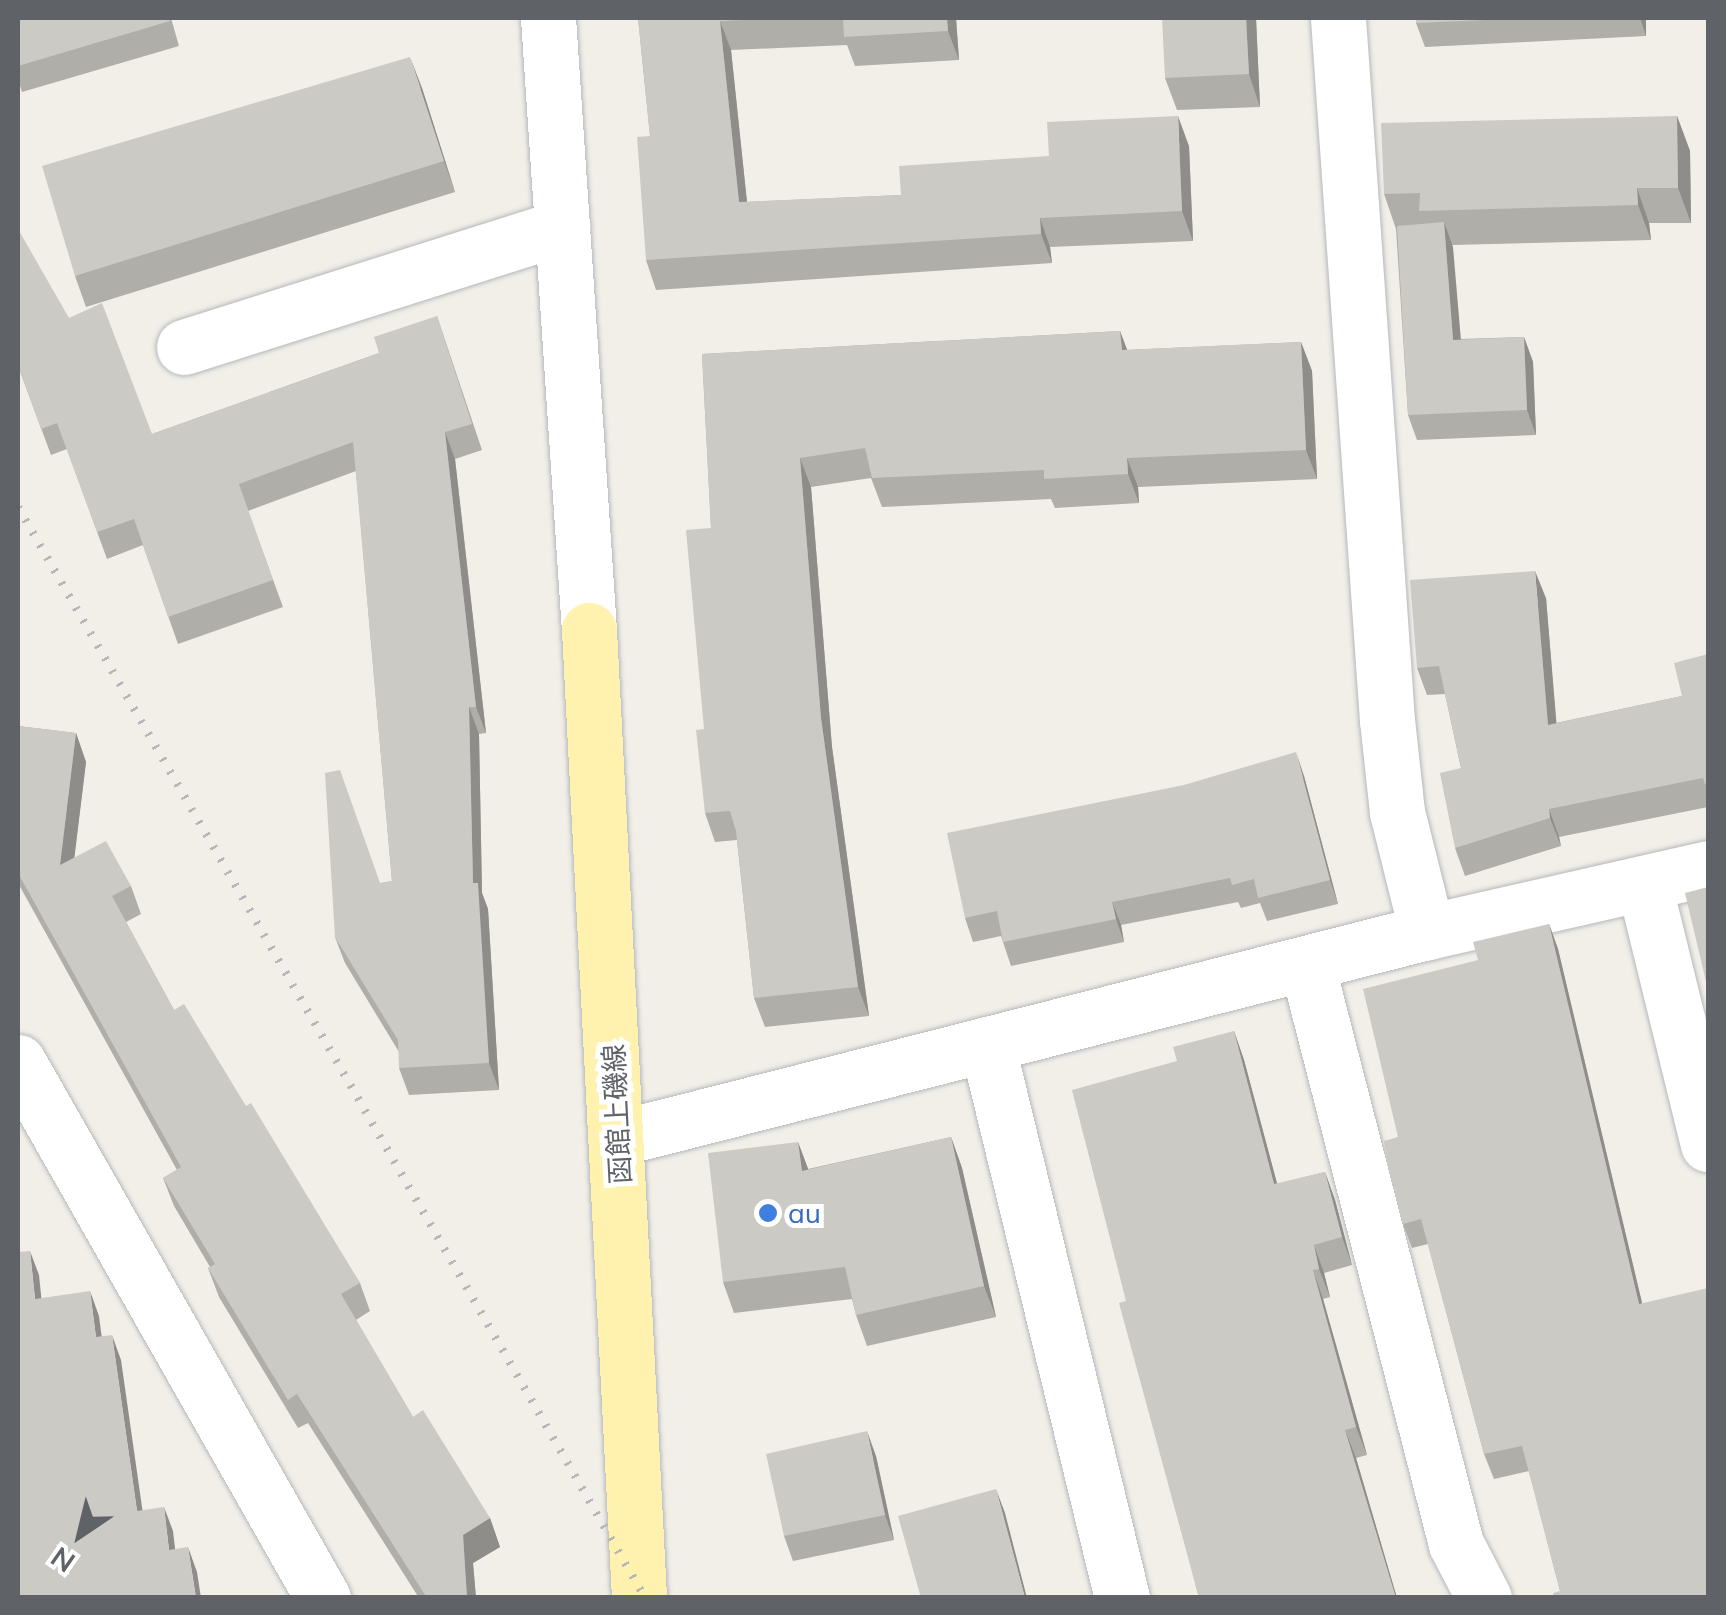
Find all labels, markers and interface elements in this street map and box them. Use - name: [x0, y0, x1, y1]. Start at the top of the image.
- street label: 函館上磯線: [597, 1043, 637, 1185]
- place label: au: [788, 1196, 821, 1230]
- marker: au: [757, 1202, 779, 1224]
- north arrow: [30, 1485, 130, 1585]
- text: N: [44, 1540, 81, 1580]

